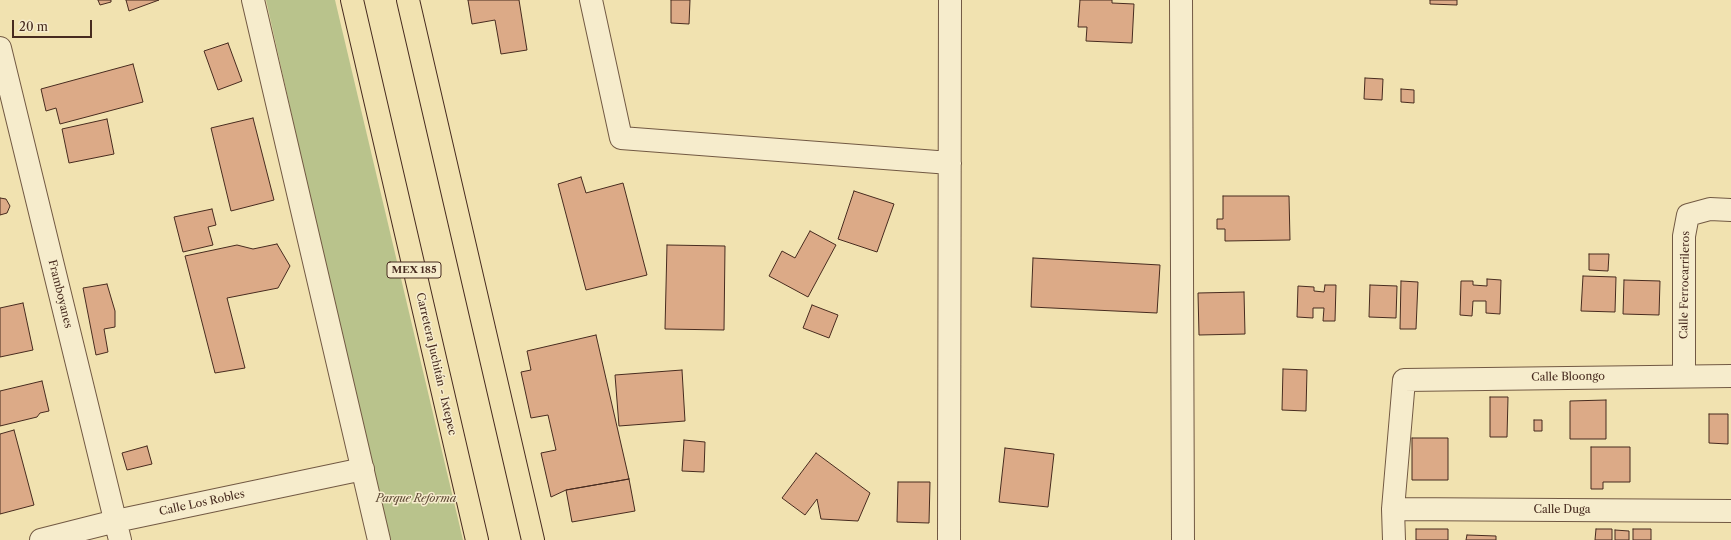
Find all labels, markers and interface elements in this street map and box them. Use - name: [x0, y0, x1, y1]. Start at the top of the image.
- scale bar: [14, 12, 94, 38]
- text: 20 m: [19, 19, 48, 34]
- street label: Calle Ferrocarrileros: [1677, 231, 1693, 339]
- street label: Framboyanes: [45, 258, 75, 330]
- road number: MEX 185: [387, 262, 441, 278]
- street label: Carretera Juchitán - Ixtepec: [413, 291, 459, 437]
- street label: Calle Bloongo: [1531, 370, 1605, 384]
- street label: Calle Los Robles: [158, 487, 246, 519]
- park label: Parque Reforma: [376, 492, 456, 506]
- street label: Calle Duga: [1533, 503, 1591, 517]

